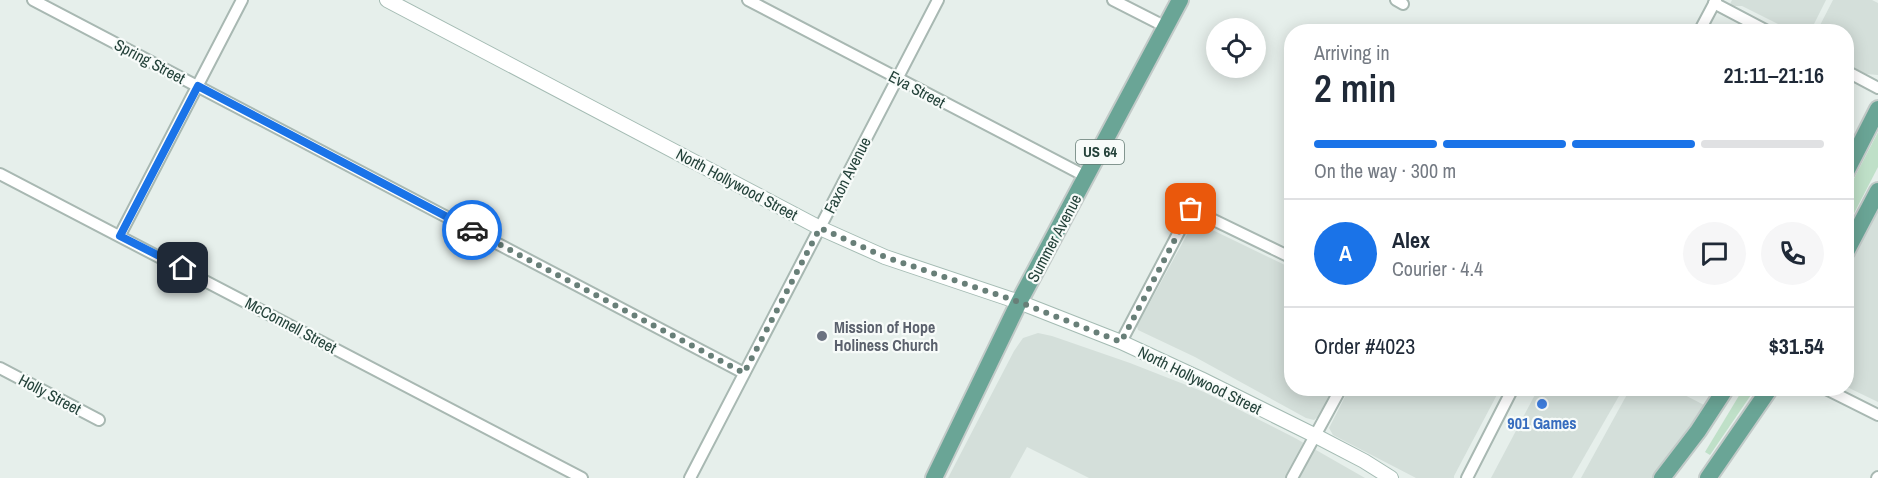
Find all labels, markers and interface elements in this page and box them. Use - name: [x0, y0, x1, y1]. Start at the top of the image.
- map controls: [1206, 18, 1266, 78]
- button: locate: [1206, 18, 1266, 78]
- street label: Spring Street: [111, 33, 190, 89]
- text: Arriving in: [1314, 39, 1390, 66]
- text: 21:11–21:16: [1723, 60, 1824, 90]
- text: 2 min: [1314, 62, 1396, 114]
- street label: Eva Street: [885, 65, 950, 113]
- street label: Faxon Avenue: [818, 133, 876, 217]
- road number: US 64: [1076, 140, 1124, 164]
- street label: North Hollywood Street: [672, 143, 802, 226]
- text: On the way · 300 m: [1314, 157, 1456, 184]
- pin: [1165, 183, 1216, 234]
- street label: Summer Avenue: [1022, 190, 1086, 286]
- icon: bag: [1174, 192, 1207, 225]
- courier: [442, 200, 502, 260]
- icon: car: [456, 214, 489, 247]
- button: chat: [1683, 222, 1746, 285]
- button: phone: [1761, 222, 1824, 285]
- text: Alex: [1392, 225, 1430, 255]
- text: A: [1339, 238, 1352, 268]
- pin: [157, 242, 208, 293]
- icon: home: [166, 251, 199, 284]
- text: Courier · 4.4: [1392, 255, 1483, 282]
- street label: McConnell Street: [241, 292, 341, 358]
- place label: Mission of Hope Holiness Church: [834, 316, 938, 356]
- marker: Mission of Hope Holiness Church: [815, 329, 829, 343]
- text: Order #4023: [1314, 331, 1415, 361]
- text: $31.54: [1769, 331, 1824, 361]
- street label: North Hollywood Street: [1135, 341, 1266, 420]
- street label: Holly Street: [15, 368, 85, 420]
- marker: 901 Games: [1535, 397, 1549, 411]
- place label: 901 Games: [1507, 412, 1577, 434]

